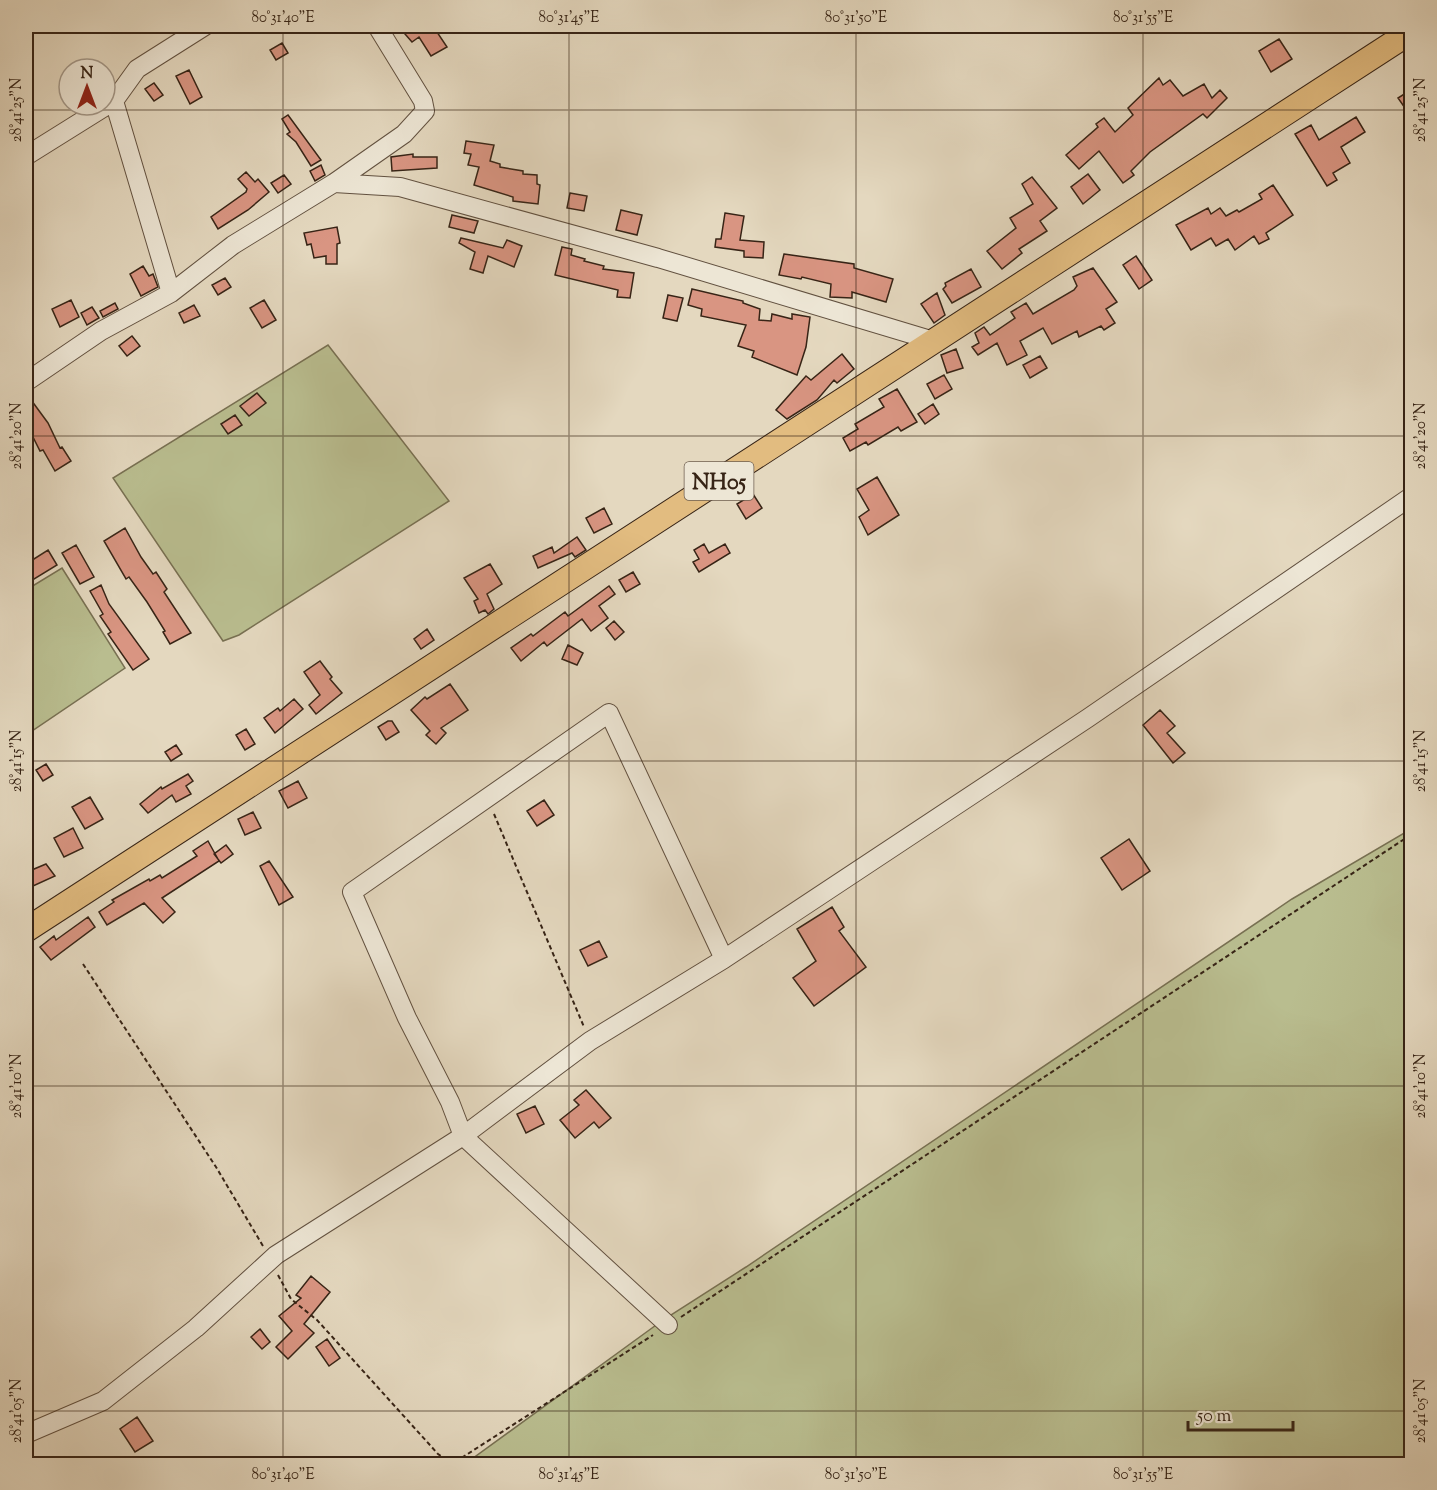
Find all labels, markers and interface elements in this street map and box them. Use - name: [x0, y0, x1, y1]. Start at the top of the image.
- text: 80°31'40"E: [251, 8, 315, 29]
- text: 80°31'45"E: [539, 8, 599, 29]
- text: 80°31'50"E: [825, 8, 887, 29]
- text: 80°31'55"E: [1113, 8, 1173, 29]
- north arrow: [57, 57, 117, 117]
- text: N: [81, 63, 94, 86]
- text: 28°41'25"N: [7, 78, 28, 142]
- text: 28°41'25"N: [1411, 78, 1432, 142]
- text: 28°41'20"N: [7, 403, 28, 469]
- text: 28°41'20"N: [1411, 403, 1432, 469]
- road number: NH05: [684, 462, 754, 500]
- text: 28°41'15"N: [7, 730, 28, 792]
- text: 28°41'15"N: [1411, 730, 1432, 792]
- text: 28°41'10"N: [7, 1054, 28, 1118]
- text: 28°41'10"N: [1411, 1054, 1432, 1118]
- text: 28°41'05"N: [7, 1379, 28, 1443]
- text: 28°41'05"N: [1411, 1379, 1432, 1443]
- scale bar: [1188, 1394, 1293, 1432]
- text: 50 m: [1196, 1404, 1232, 1430]
- text: 80°31'40"E: [251, 1465, 315, 1486]
- text: 80°31'45"E: [539, 1465, 599, 1486]
- text: 80°31'50"E: [825, 1465, 887, 1486]
- text: 80°31'55"E: [1113, 1465, 1173, 1486]

